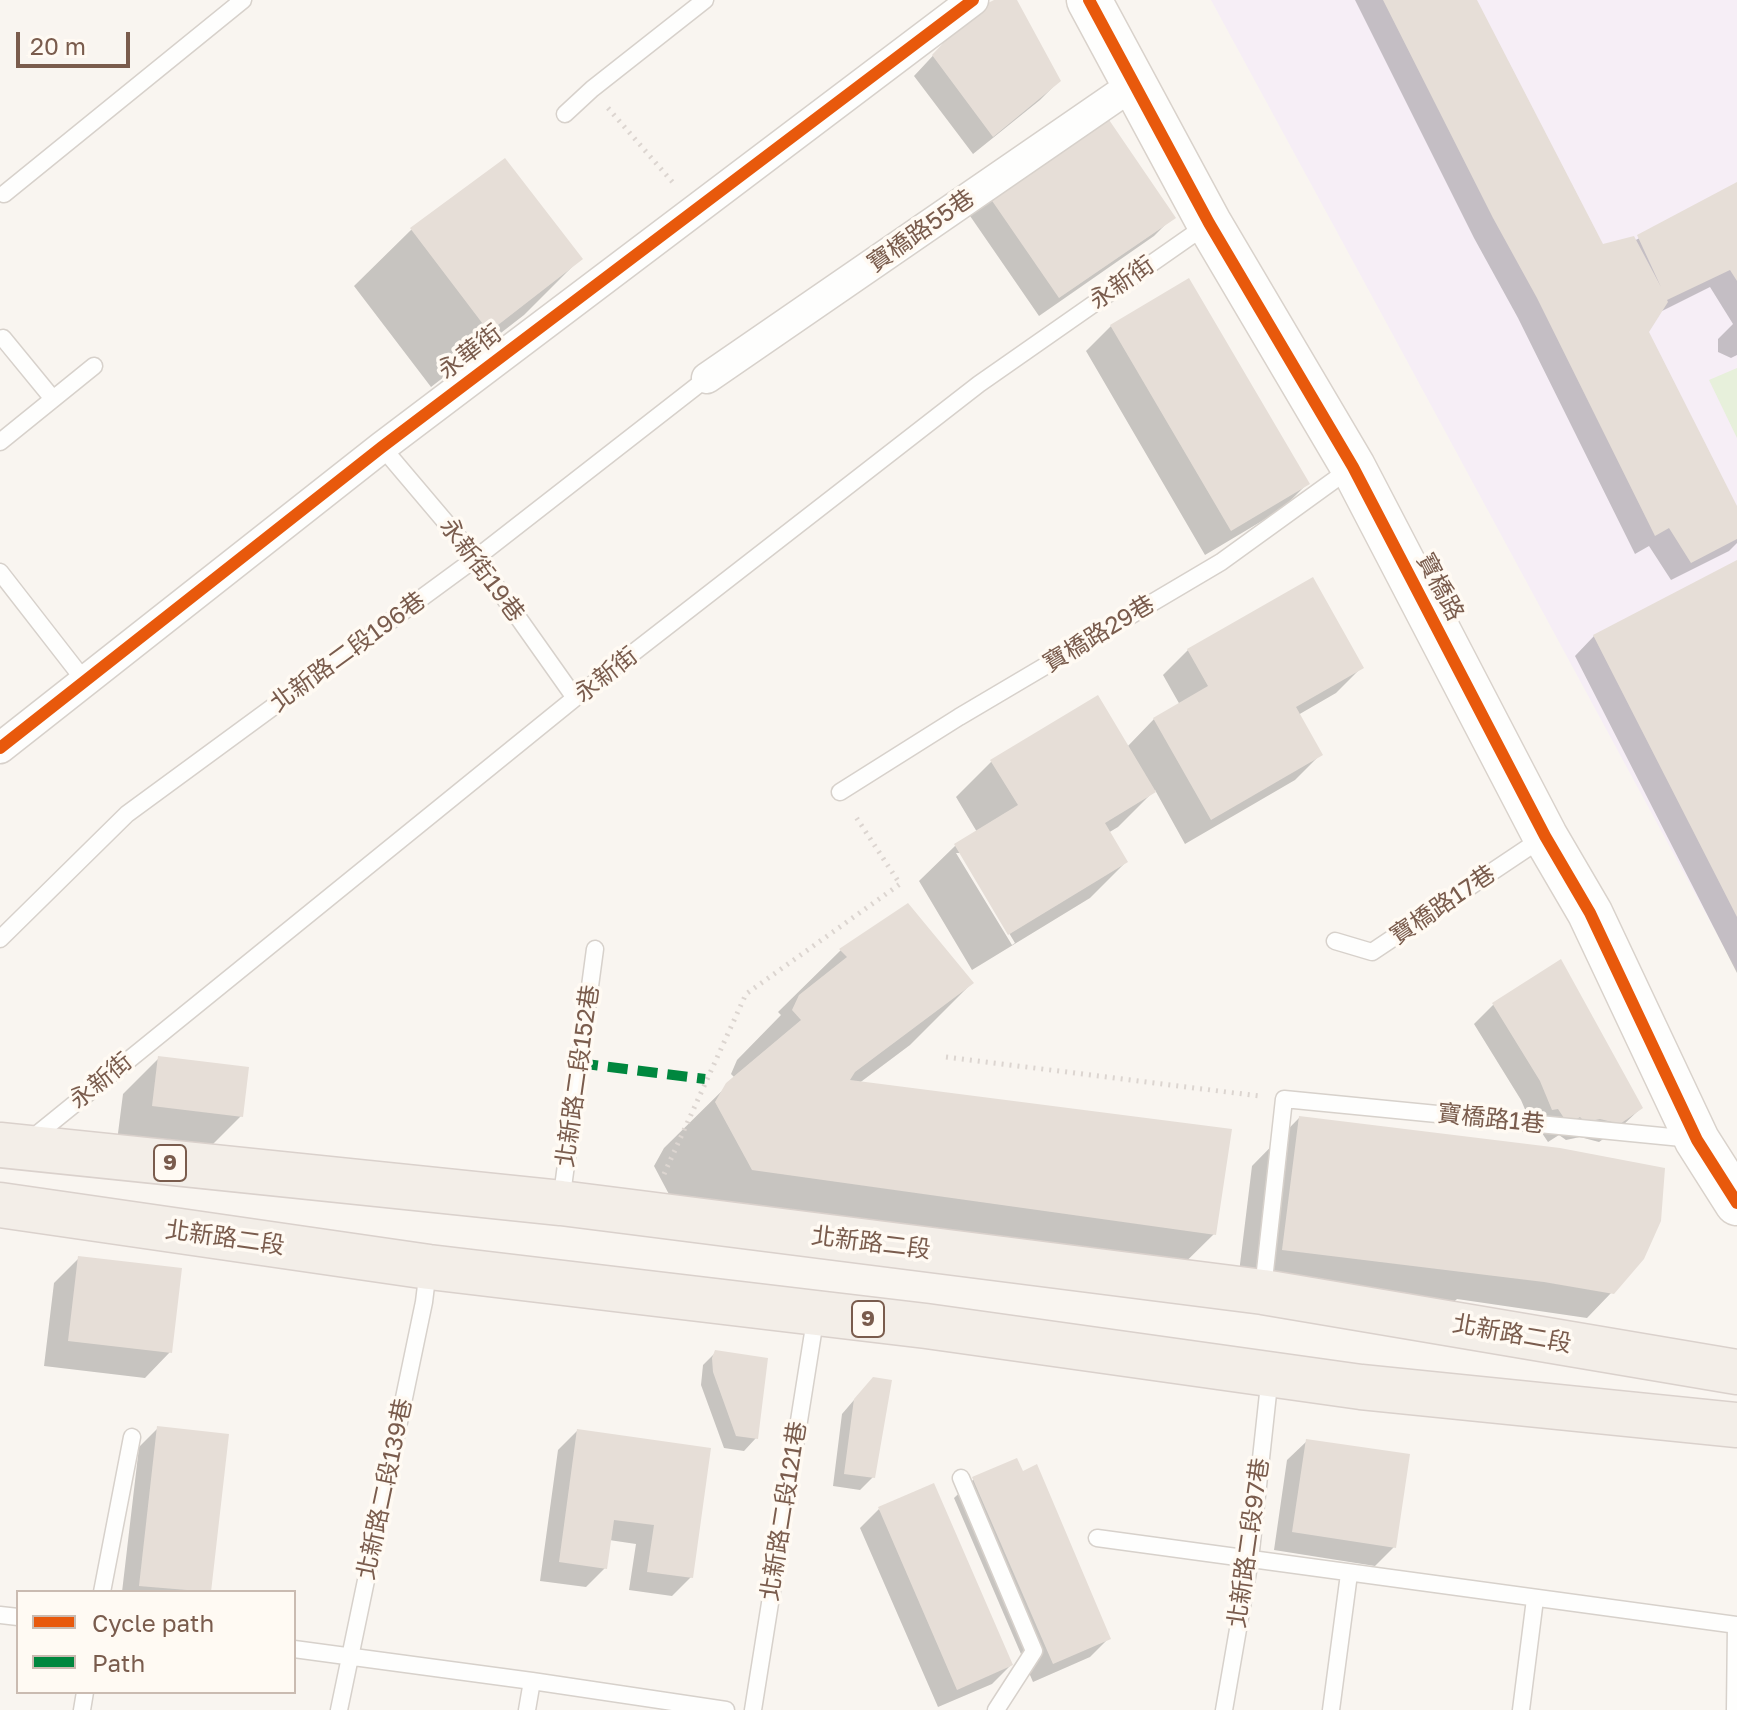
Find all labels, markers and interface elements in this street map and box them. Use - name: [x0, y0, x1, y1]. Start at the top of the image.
- scale bar: [20, 16, 134, 66]
- text: 20 m: [30, 31, 86, 60]
- street label: 寶橋路55巷: [862, 184, 980, 278]
- street label: 永新街: [1084, 251, 1160, 315]
- street label: 永華街: [433, 319, 507, 385]
- street label: 永新街19巷: [434, 513, 530, 627]
- street label: 寶橋路: [1410, 548, 1470, 626]
- street label: 北新路二段196巷: [265, 586, 431, 718]
- street label: 寶橋路29巷: [1038, 590, 1160, 678]
- street label: 永新街: [569, 641, 643, 709]
- street label: 寶橋路17巷: [1385, 859, 1501, 951]
- street label: 北新路二段152巷: [551, 983, 605, 1169]
- street label: 永新街: [64, 1047, 138, 1115]
- street label: 寶橋路1巷: [1436, 1099, 1546, 1139]
- road number: 9: [154, 1145, 186, 1181]
- street label: 北新路二段: [164, 1215, 286, 1261]
- street label: 北新路二段: [810, 1221, 932, 1265]
- road number: 9: [852, 1301, 884, 1337]
- street label: 北新路二段: [1450, 1309, 1574, 1359]
- street label: 北新路二段139巷: [352, 1396, 418, 1582]
- street label: 北新路二段121巷: [756, 1419, 812, 1603]
- street label: 北新路二段97巷: [1223, 1456, 1275, 1630]
- legend: [16, 1590, 296, 1694]
- text: Cycle path: [92, 1608, 214, 1637]
- text: Path: [92, 1648, 145, 1677]

